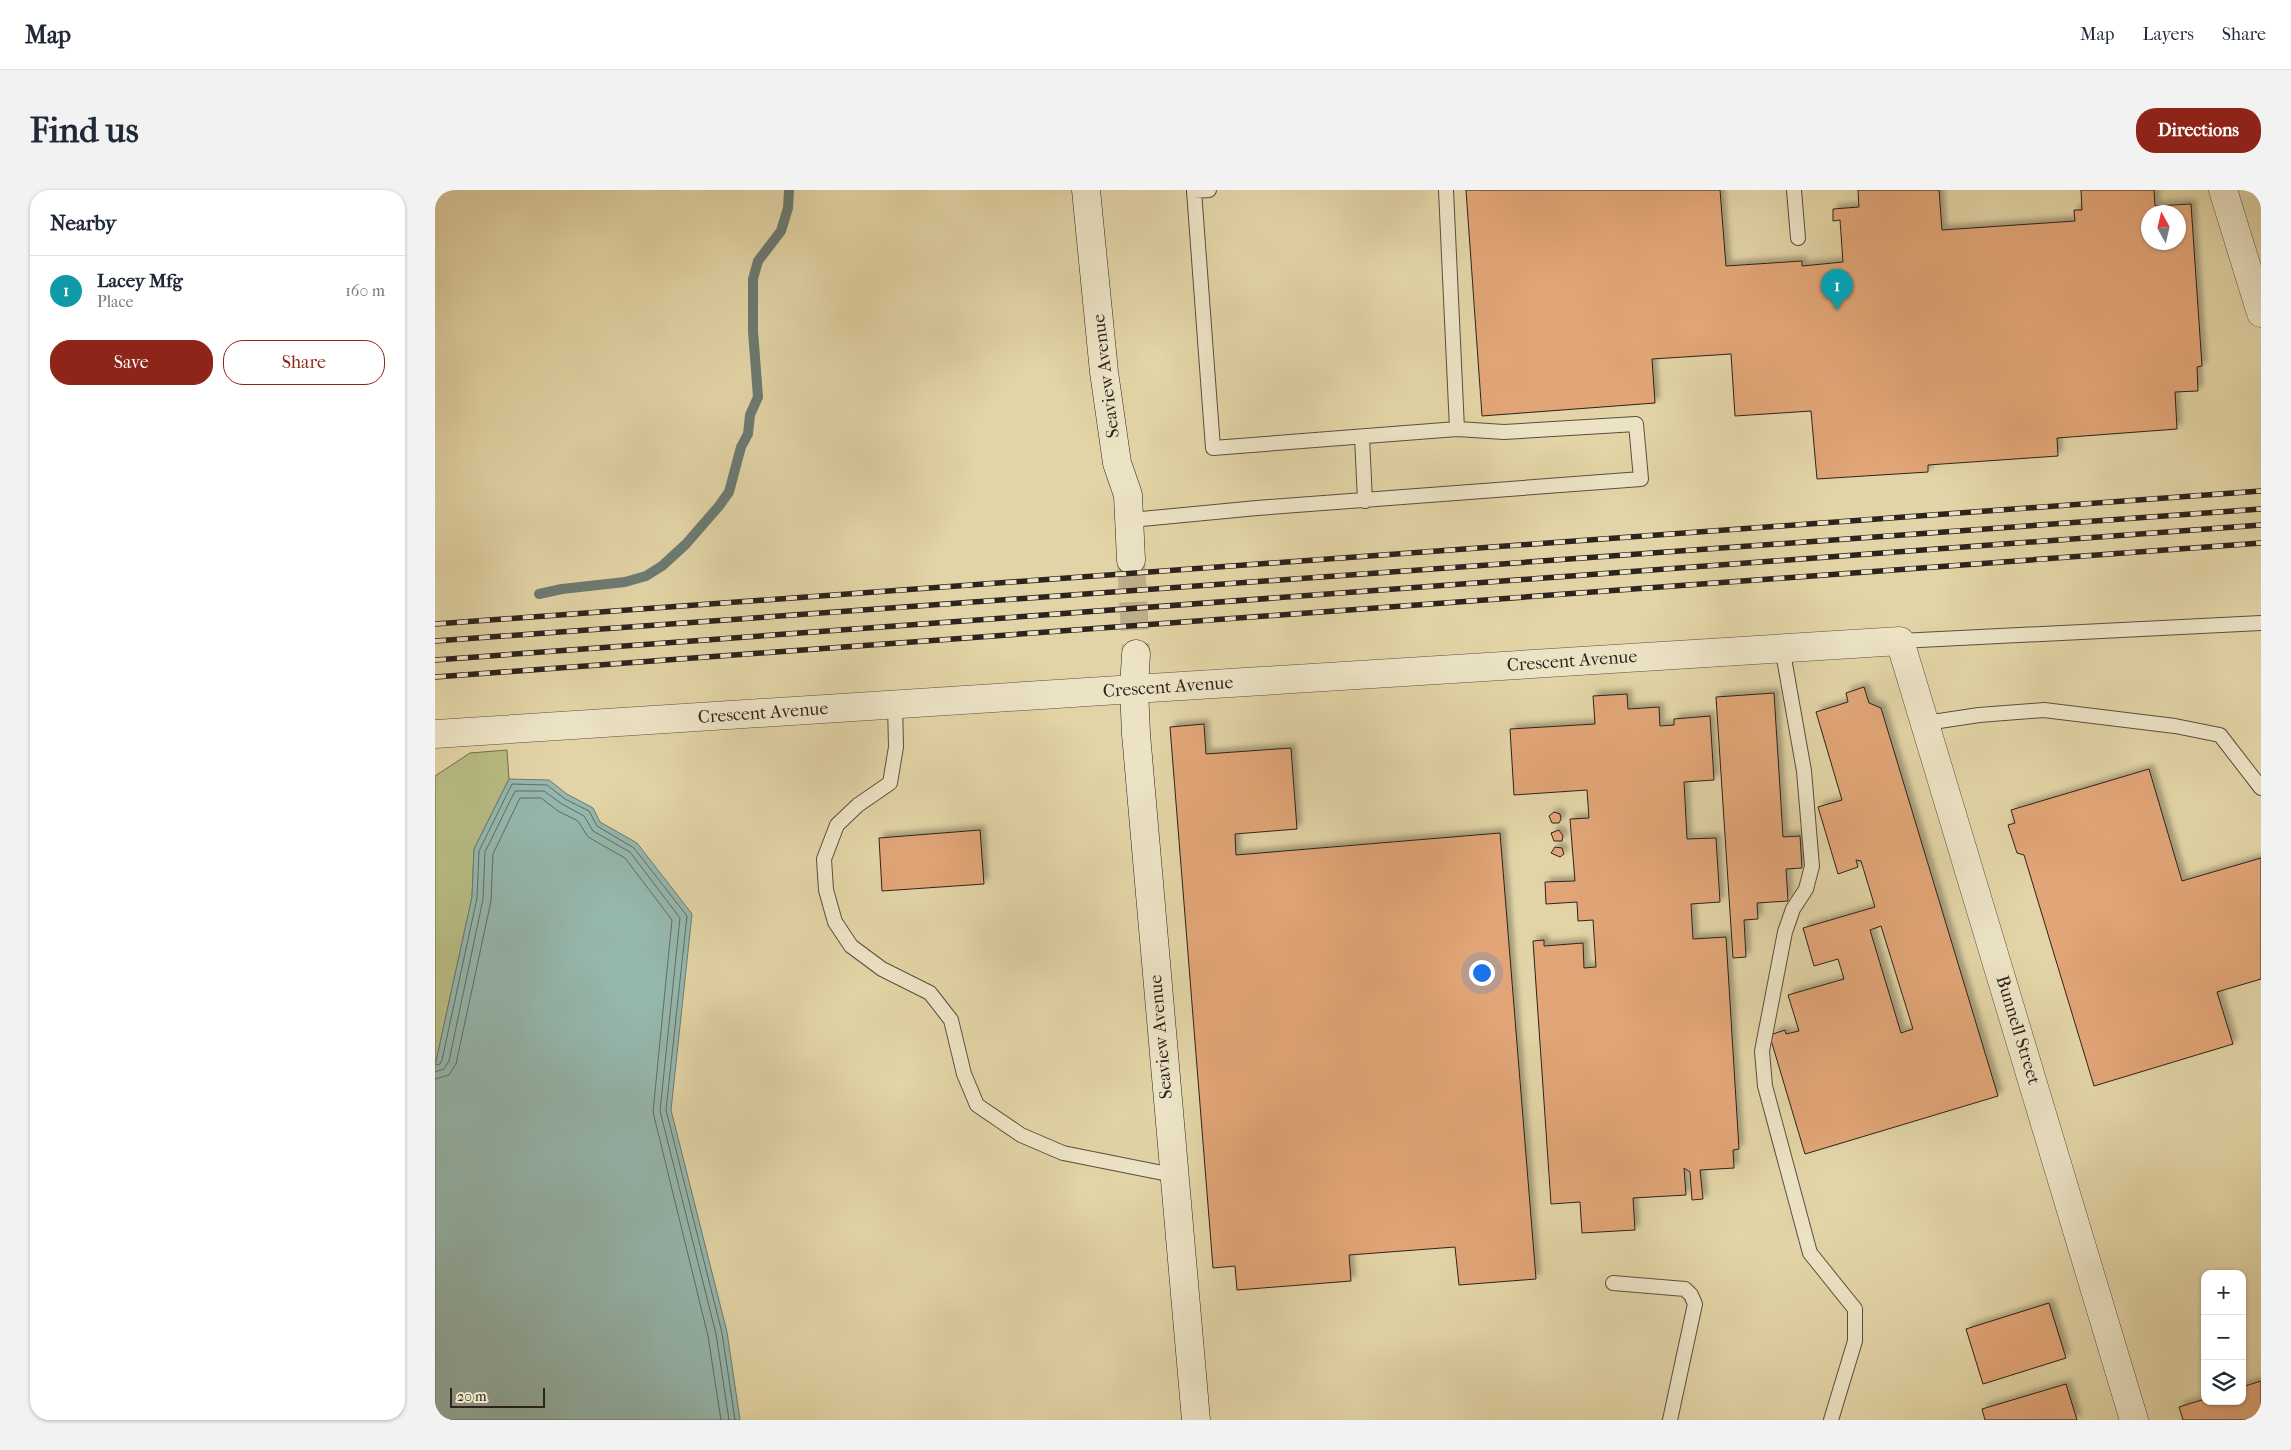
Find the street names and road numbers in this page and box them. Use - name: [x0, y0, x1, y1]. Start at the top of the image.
- street label: Seaview Avenue: [1088, 313, 1124, 439]
- street label: Crescent Avenue: [1506, 646, 1638, 676]
- street label: Crescent Avenue: [1102, 672, 1234, 702]
- street label: Crescent Avenue: [697, 698, 829, 728]
- street label: Bunnell Street: [1991, 973, 2045, 1088]
- street label: Seaview Avenue: [1145, 974, 1177, 1100]

